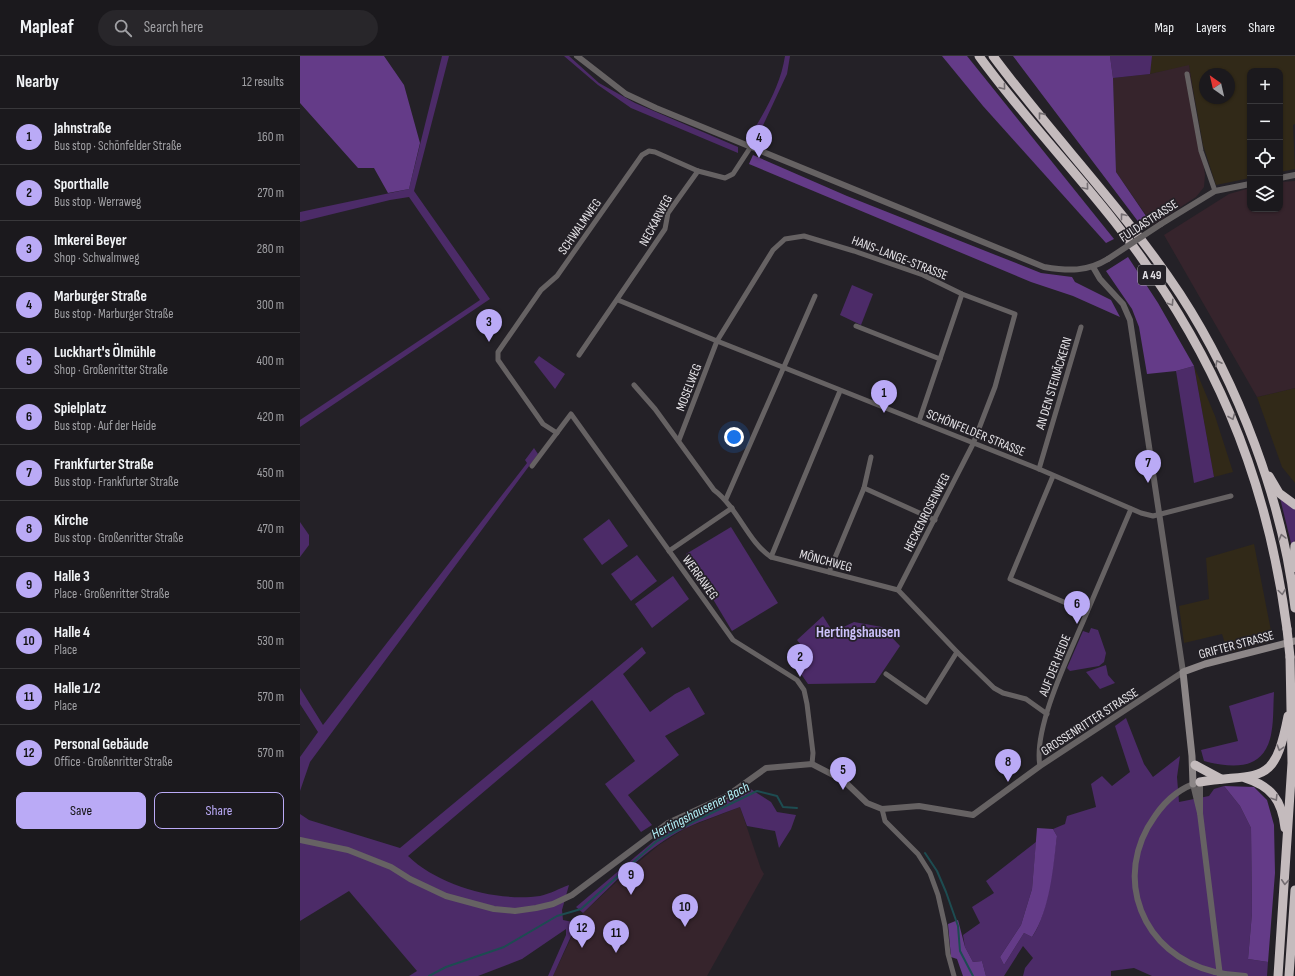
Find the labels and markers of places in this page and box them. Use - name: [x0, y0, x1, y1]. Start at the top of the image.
- pin: 4: [746, 125, 772, 158]
- pin: 3: [476, 309, 502, 342]
- pin: 1: [871, 380, 897, 413]
- pin: 7: [1135, 450, 1161, 483]
- pin: 6: [1064, 591, 1090, 624]
- pin: 2: [787, 644, 813, 677]
- pin: 8: [995, 749, 1021, 782]
- pin: 5: [830, 757, 856, 790]
- pin: 9: [618, 862, 644, 895]
- pin: 10: [672, 894, 698, 927]
- pin: 12: [569, 915, 595, 948]
- pin: 11: [603, 920, 629, 953]

